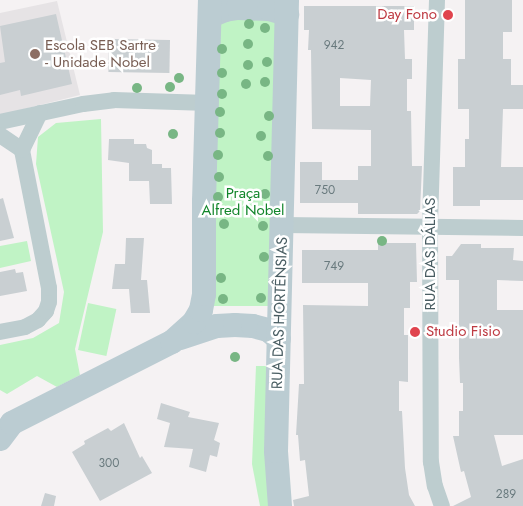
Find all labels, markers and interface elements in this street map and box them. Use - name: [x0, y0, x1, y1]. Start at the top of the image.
- place label: Day Fono: [377, 6, 437, 24]
- marker: Day Fono: [441, 8, 455, 22]
- place label: Escola SEB Sartre - Unidade Nobel: [45, 36, 156, 71]
- house number: 942: [324, 39, 344, 53]
- marker: Escola SEB Sartre - Unidade Nobel: [29, 48, 41, 60]
- park label: Praça Alfred Nobel: [202, 184, 284, 219]
- house number: 750: [315, 184, 335, 198]
- street label: RUA DAS DÁLIAS: [422, 198, 440, 310]
- street label: RUA DAS HORTÊNSIAS: [268, 237, 292, 389]
- house number: 749: [324, 260, 344, 274]
- place label: Studio Fisio: [426, 323, 500, 341]
- marker: Studio Fisio: [408, 325, 422, 339]
- house number: 300: [99, 457, 119, 471]
- house number: 289: [496, 488, 516, 502]

